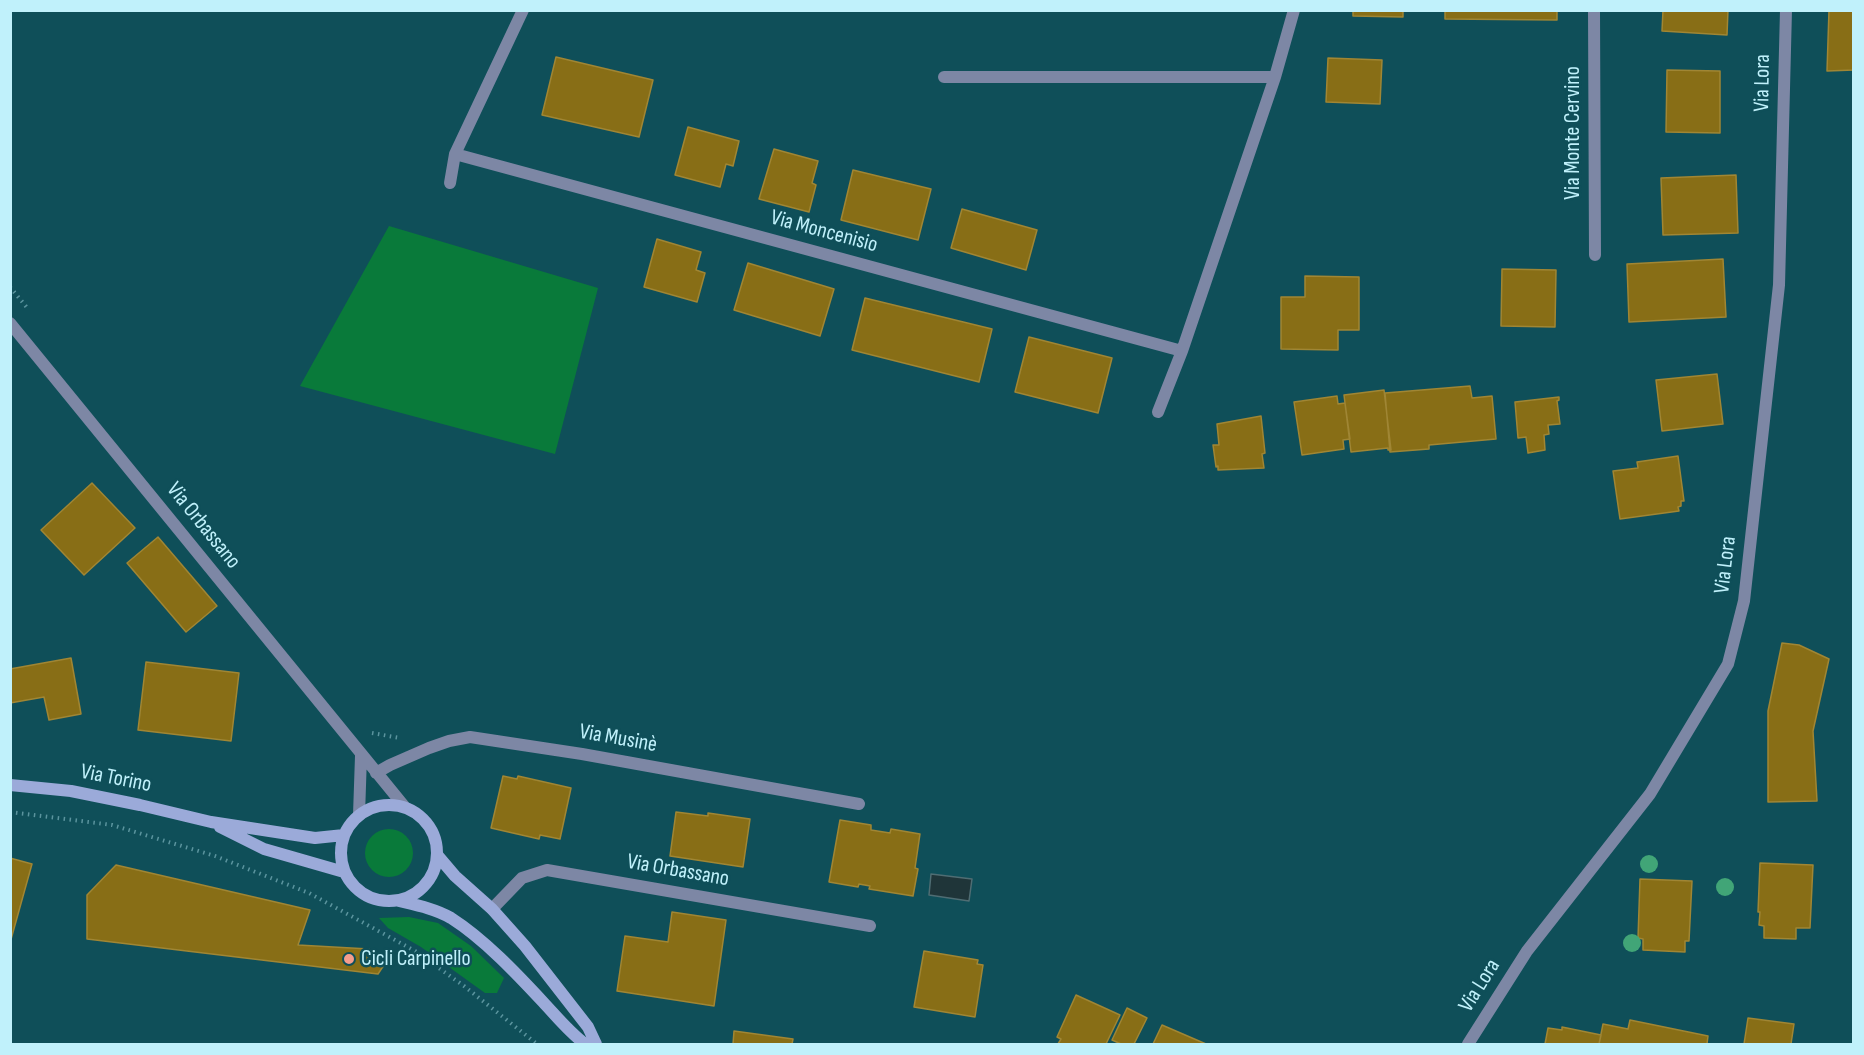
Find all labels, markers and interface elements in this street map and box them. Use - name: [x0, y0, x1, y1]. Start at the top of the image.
- street label: Via Lora: [1749, 54, 1777, 112]
- street label: Via Monte Cervino: [1560, 66, 1586, 200]
- street label: Via Moncenisio: [768, 205, 880, 259]
- street label: Via Orbassano: [160, 478, 246, 574]
- street label: Via Lora: [1709, 535, 1743, 595]
- street label: Via Musinè: [577, 719, 659, 759]
- street label: Via Torino: [78, 759, 154, 799]
- street label: Via Orbassano: [625, 849, 731, 893]
- place label: Cicli Carpinello: [361, 946, 471, 972]
- marker: Cicli Carpinello: [342, 952, 356, 966]
- street label: Via Lora: [1454, 955, 1506, 1017]

